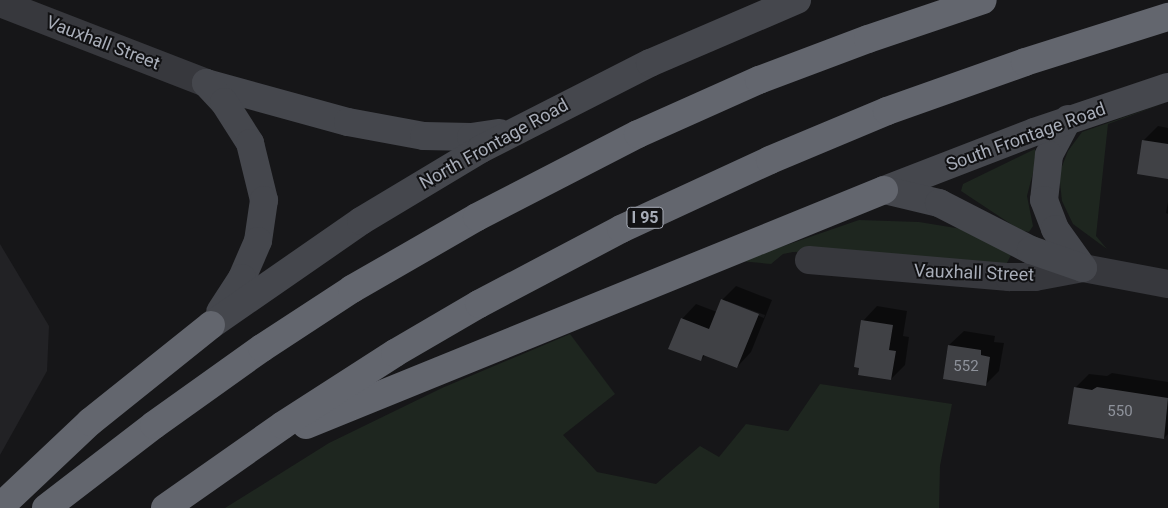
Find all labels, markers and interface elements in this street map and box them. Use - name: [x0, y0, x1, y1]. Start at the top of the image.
- street label: Vauxhall Street: [43, 11, 163, 75]
- street label: North Frontage Road: [416, 94, 572, 194]
- street label: South Frontage Road: [943, 98, 1109, 176]
- road number: I 95: [626, 204, 664, 232]
- street label: Vauxhall Street: [914, 260, 1034, 286]
- house number: 552: [953, 358, 979, 376]
- house number: 550: [1107, 403, 1133, 421]

